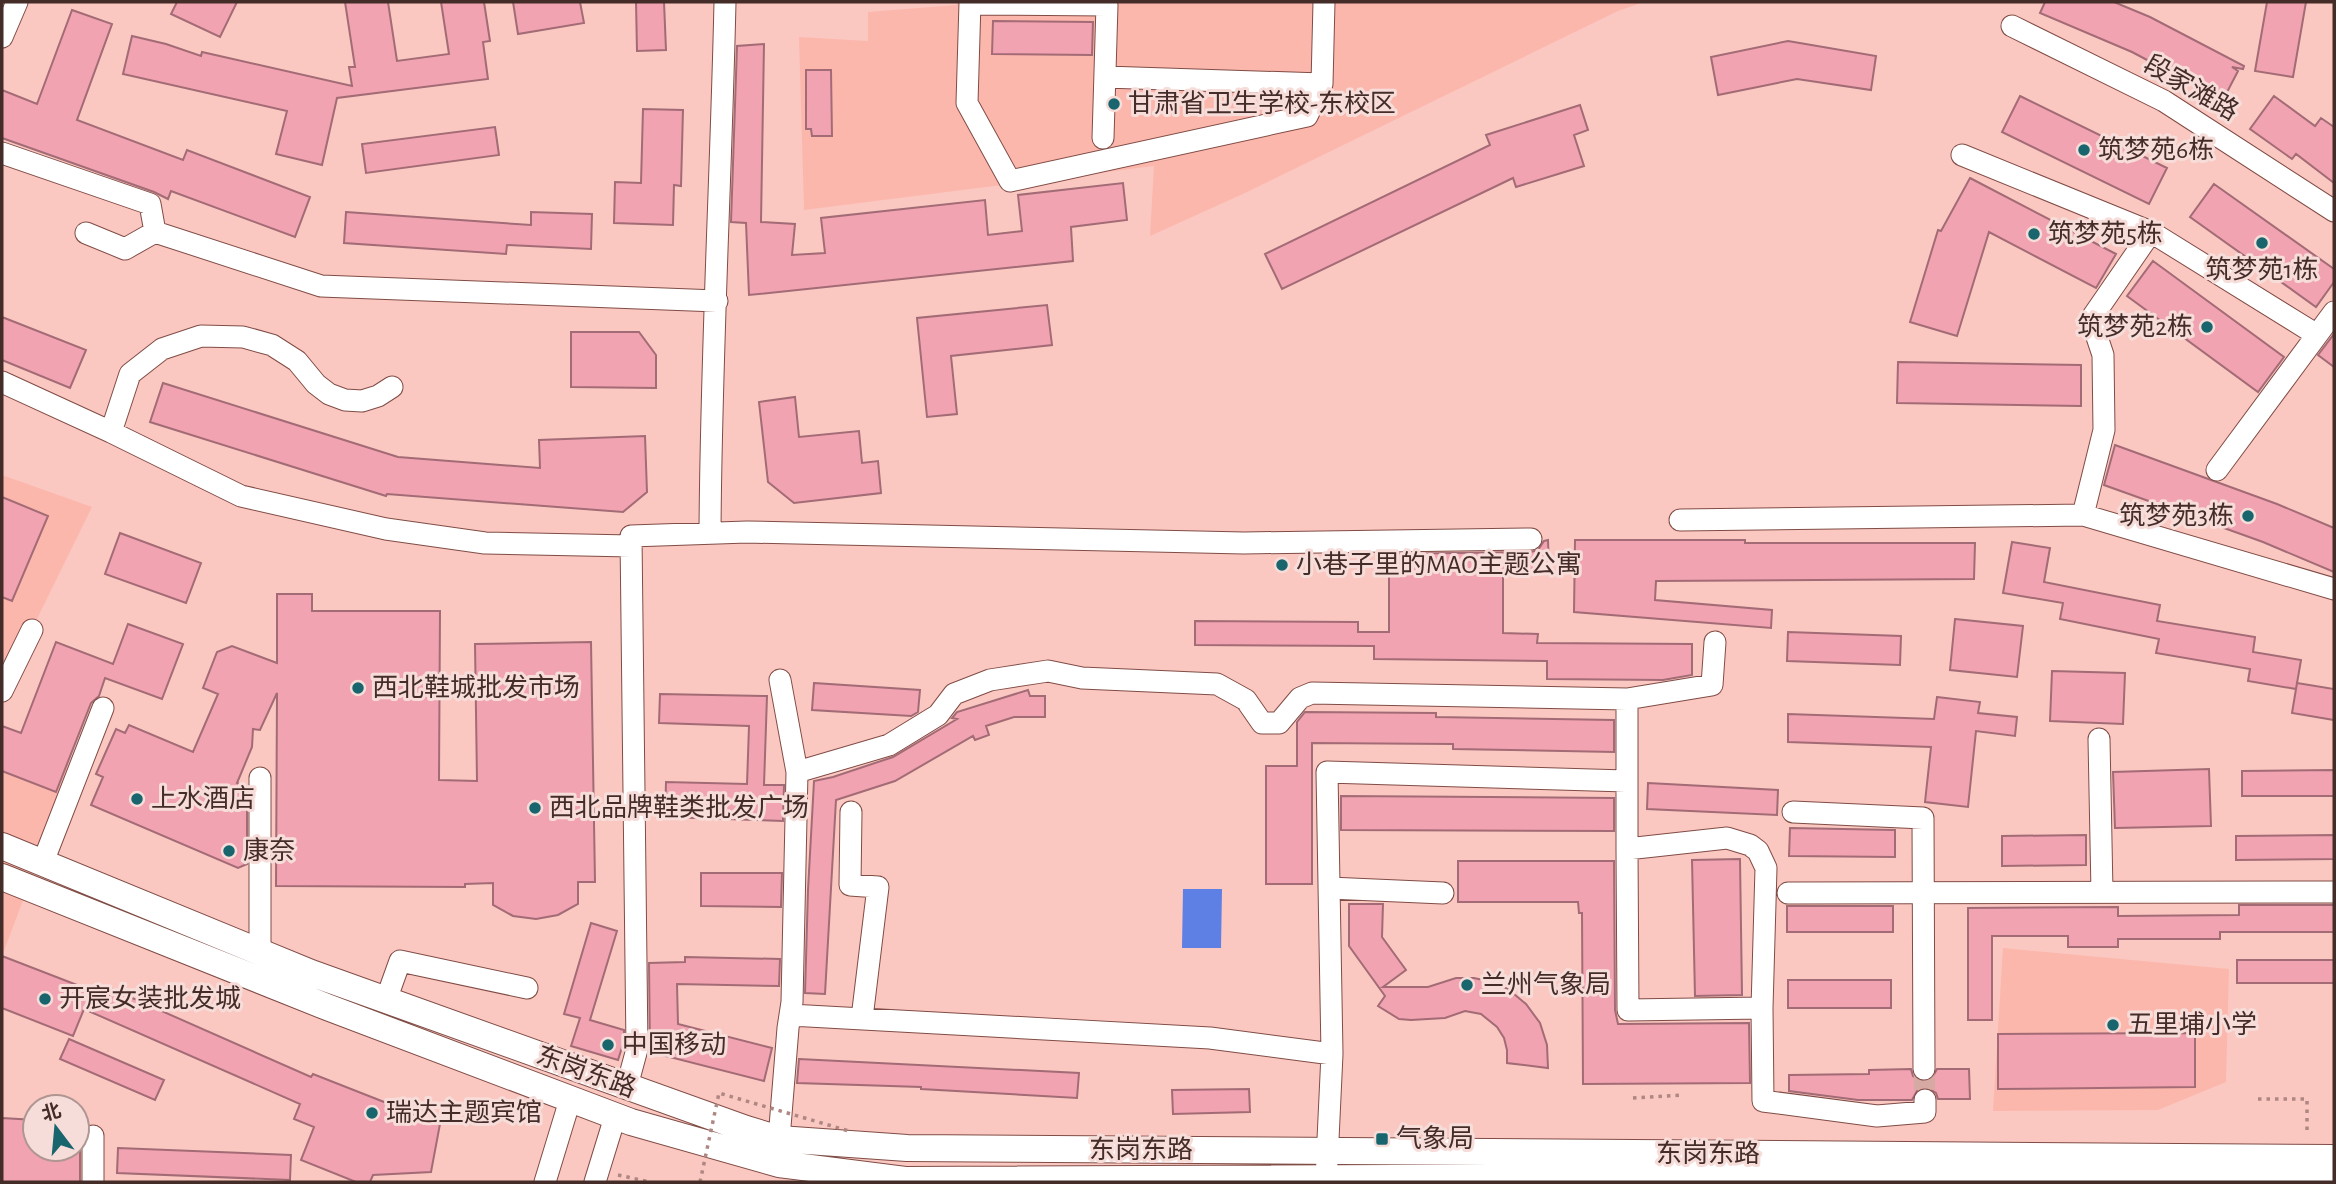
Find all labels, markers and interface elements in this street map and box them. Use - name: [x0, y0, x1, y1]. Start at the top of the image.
- street label: 段家滩路: [2139, 49, 2244, 125]
- place label: 甘肃省卫生学校-东校区: [1128, 89, 1396, 117]
- marker: 甘肃省卫生学校-东校区: [1106, 96, 1122, 112]
- place label: 筑梦苑6栋: [2098, 136, 2214, 163]
- marker: 筑梦苑6栋: [2076, 142, 2092, 158]
- place label: 筑梦苑5栋: [2048, 220, 2163, 247]
- marker: 筑梦苑5栋: [2026, 226, 2042, 242]
- marker: 筑梦苑1栋: [2254, 235, 2270, 251]
- place label: 筑梦苑1栋: [2206, 256, 2318, 283]
- place label: 筑梦苑2栋: [2077, 313, 2193, 340]
- marker: 筑梦苑2栋: [2199, 319, 2215, 335]
- place label: 筑梦苑3栋: [2119, 502, 2234, 529]
- marker: 筑梦苑3栋: [2240, 508, 2256, 524]
- place label: 小巷子里的MAO主题公寓: [1296, 550, 1582, 578]
- marker: 小巷子里的MAO主题公寓: [1274, 557, 1290, 573]
- place label: 西北鞋城批发市场: [372, 673, 580, 701]
- marker: 西北鞋城批发市场: [350, 680, 366, 696]
- place label: 上水酒店: [151, 785, 255, 812]
- marker: 上水酒店: [129, 791, 145, 807]
- place label: 西北品牌鞋类批发广场: [549, 793, 809, 821]
- marker: 西北品牌鞋类批发广场: [527, 800, 543, 816]
- place label: 康奈: [243, 836, 295, 864]
- marker: 康奈: [221, 843, 237, 859]
- place label: 兰州气象局: [1481, 971, 1611, 998]
- marker: 兰州气象局: [1459, 977, 1475, 993]
- place label: 开宸女装批发城: [59, 984, 241, 1012]
- marker: 开宸女装批发城: [37, 991, 53, 1007]
- place label: 五里埔小学: [2127, 1010, 2257, 1038]
- marker: 五里埔小学: [2105, 1017, 2121, 1033]
- place label: 中国移动: [622, 1031, 726, 1058]
- marker: 中国移动: [600, 1037, 616, 1053]
- street label: 东岗东路: [533, 1040, 640, 1102]
- north arrow: [21, 1093, 91, 1163]
- place label: 瑞达主题宾馆: [386, 1099, 542, 1126]
- text: 北: [40, 1100, 63, 1125]
- marker: 瑞达主题宾馆: [364, 1105, 380, 1121]
- place label: 气象局: [1396, 1125, 1474, 1152]
- marker: 气象局: [1374, 1131, 1390, 1147]
- street label: 东岗东路: [1089, 1135, 1193, 1163]
- street label: 东岗东路: [1656, 1139, 1760, 1167]

